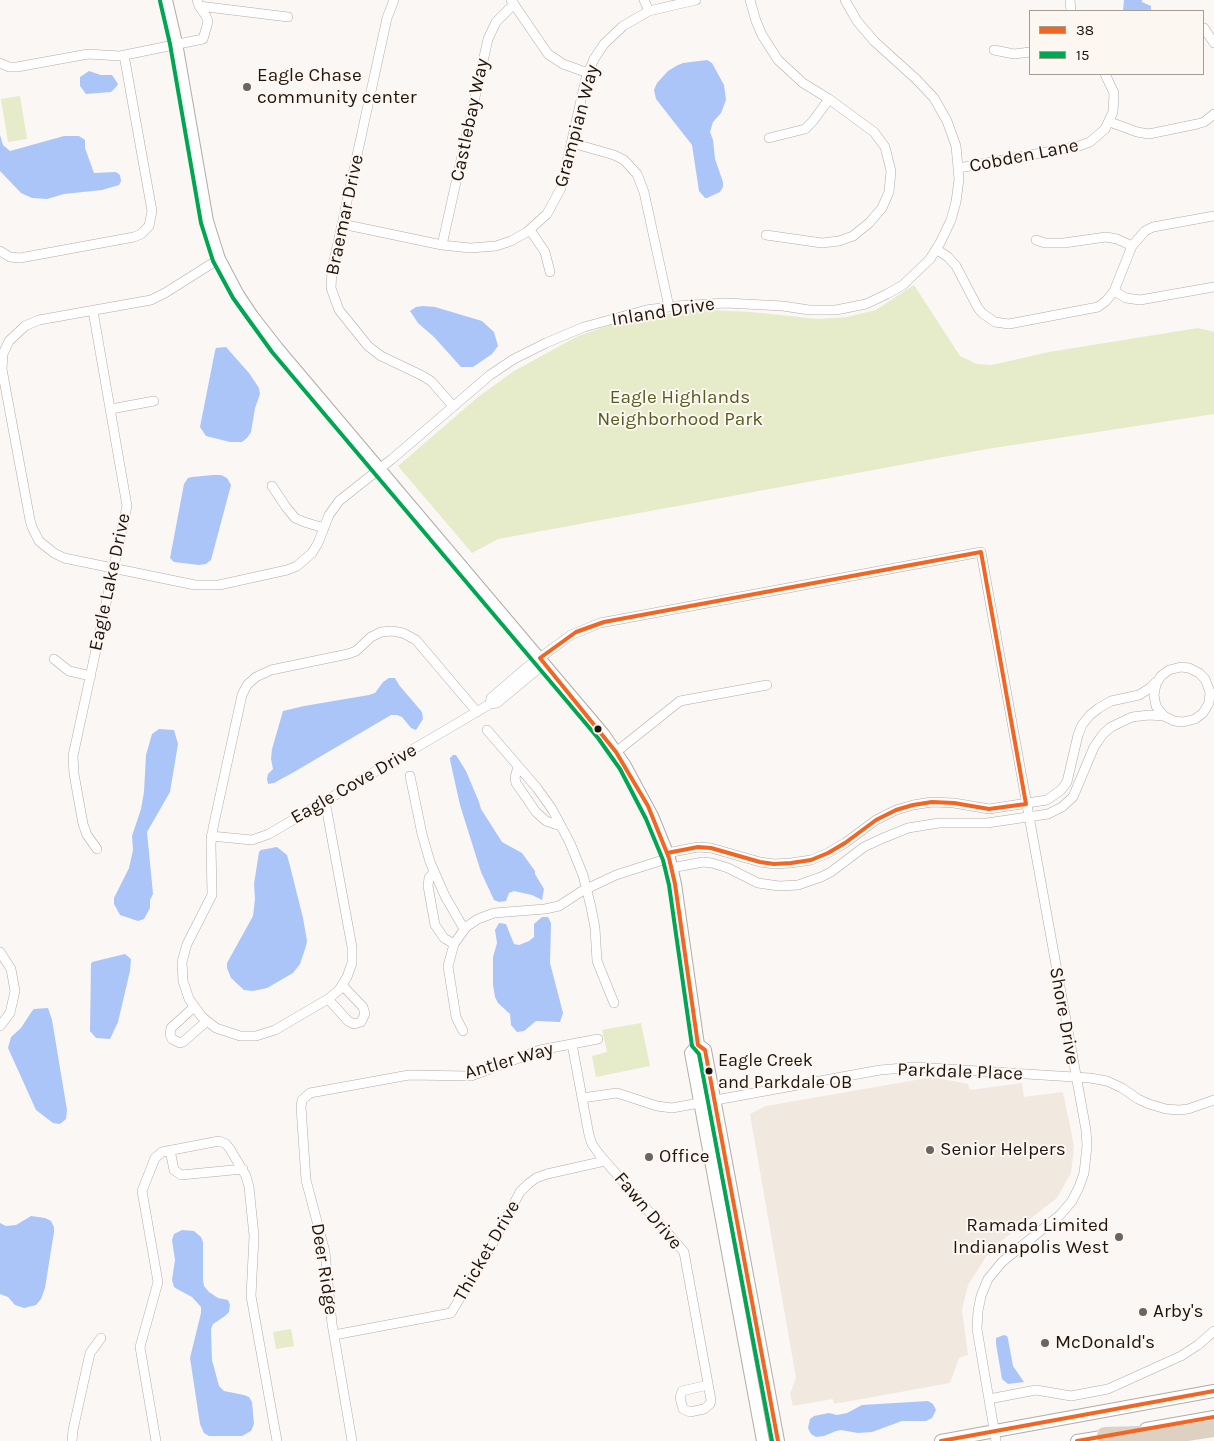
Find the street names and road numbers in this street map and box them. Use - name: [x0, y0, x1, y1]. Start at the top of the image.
- street label: Castlebay Way: [446, 56, 494, 184]
- street label: Grampian Way: [550, 62, 604, 190]
- street label: Cobden Lane: [967, 134, 1081, 178]
- street label: Braemar Drive: [321, 153, 369, 277]
- street label: Inland Drive: [610, 293, 716, 331]
- street label: Eagle Lake Drive: [84, 511, 136, 653]
- street label: Eagle Cove Drive: [287, 739, 421, 829]
- street label: Shore Drive: [1044, 965, 1084, 1067]
- street label: Antler Way: [462, 1037, 556, 1085]
- street label: Parkdale Place: [897, 1058, 1023, 1086]
- street label: Fawn Drive: [609, 1168, 687, 1254]
- street label: Thicket Drive: [449, 1196, 525, 1306]
- street label: Deer Ridge: [306, 1222, 342, 1316]

